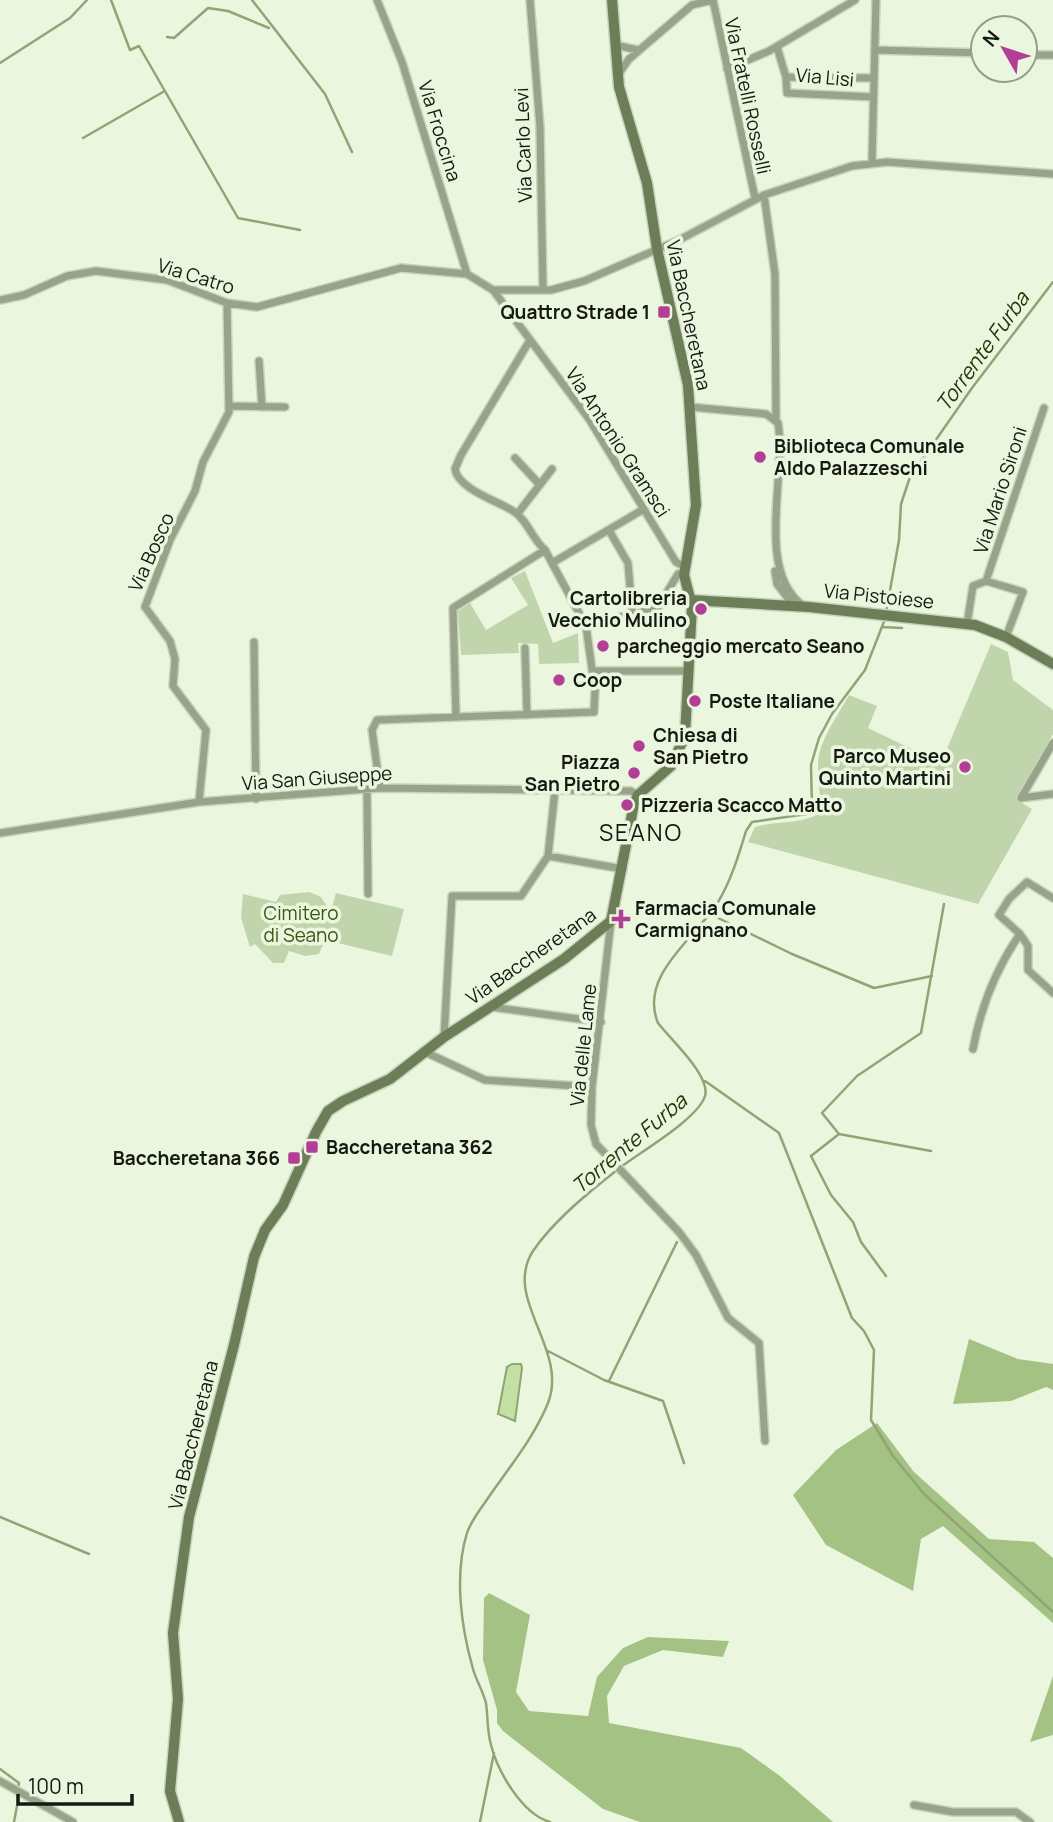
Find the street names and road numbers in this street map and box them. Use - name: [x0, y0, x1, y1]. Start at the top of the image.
- street label: Via Fratelli Rosselli: [719, 15, 777, 177]
- street label: Via Lisi: [795, 62, 855, 92]
- street label: Via Froccina: [412, 77, 468, 185]
- street label: Via Carlo Levi: [508, 87, 538, 203]
- street label: Via Baccheretana: [660, 237, 718, 393]
- street label: Via Catro: [154, 252, 238, 300]
- street label: Via Antonio Gramsci: [560, 362, 676, 522]
- street label: Via Mario Sironi: [967, 423, 1033, 557]
- street label: Via Bosco: [122, 508, 180, 596]
- street label: Via Pistoiese: [823, 577, 935, 615]
- street label: Via San Giuseppe: [241, 760, 393, 796]
- street label: Via Baccheretana: [461, 901, 601, 1011]
- street label: Via delle Lame: [564, 982, 602, 1108]
- street label: Via Baccheretana: [162, 1358, 224, 1512]

